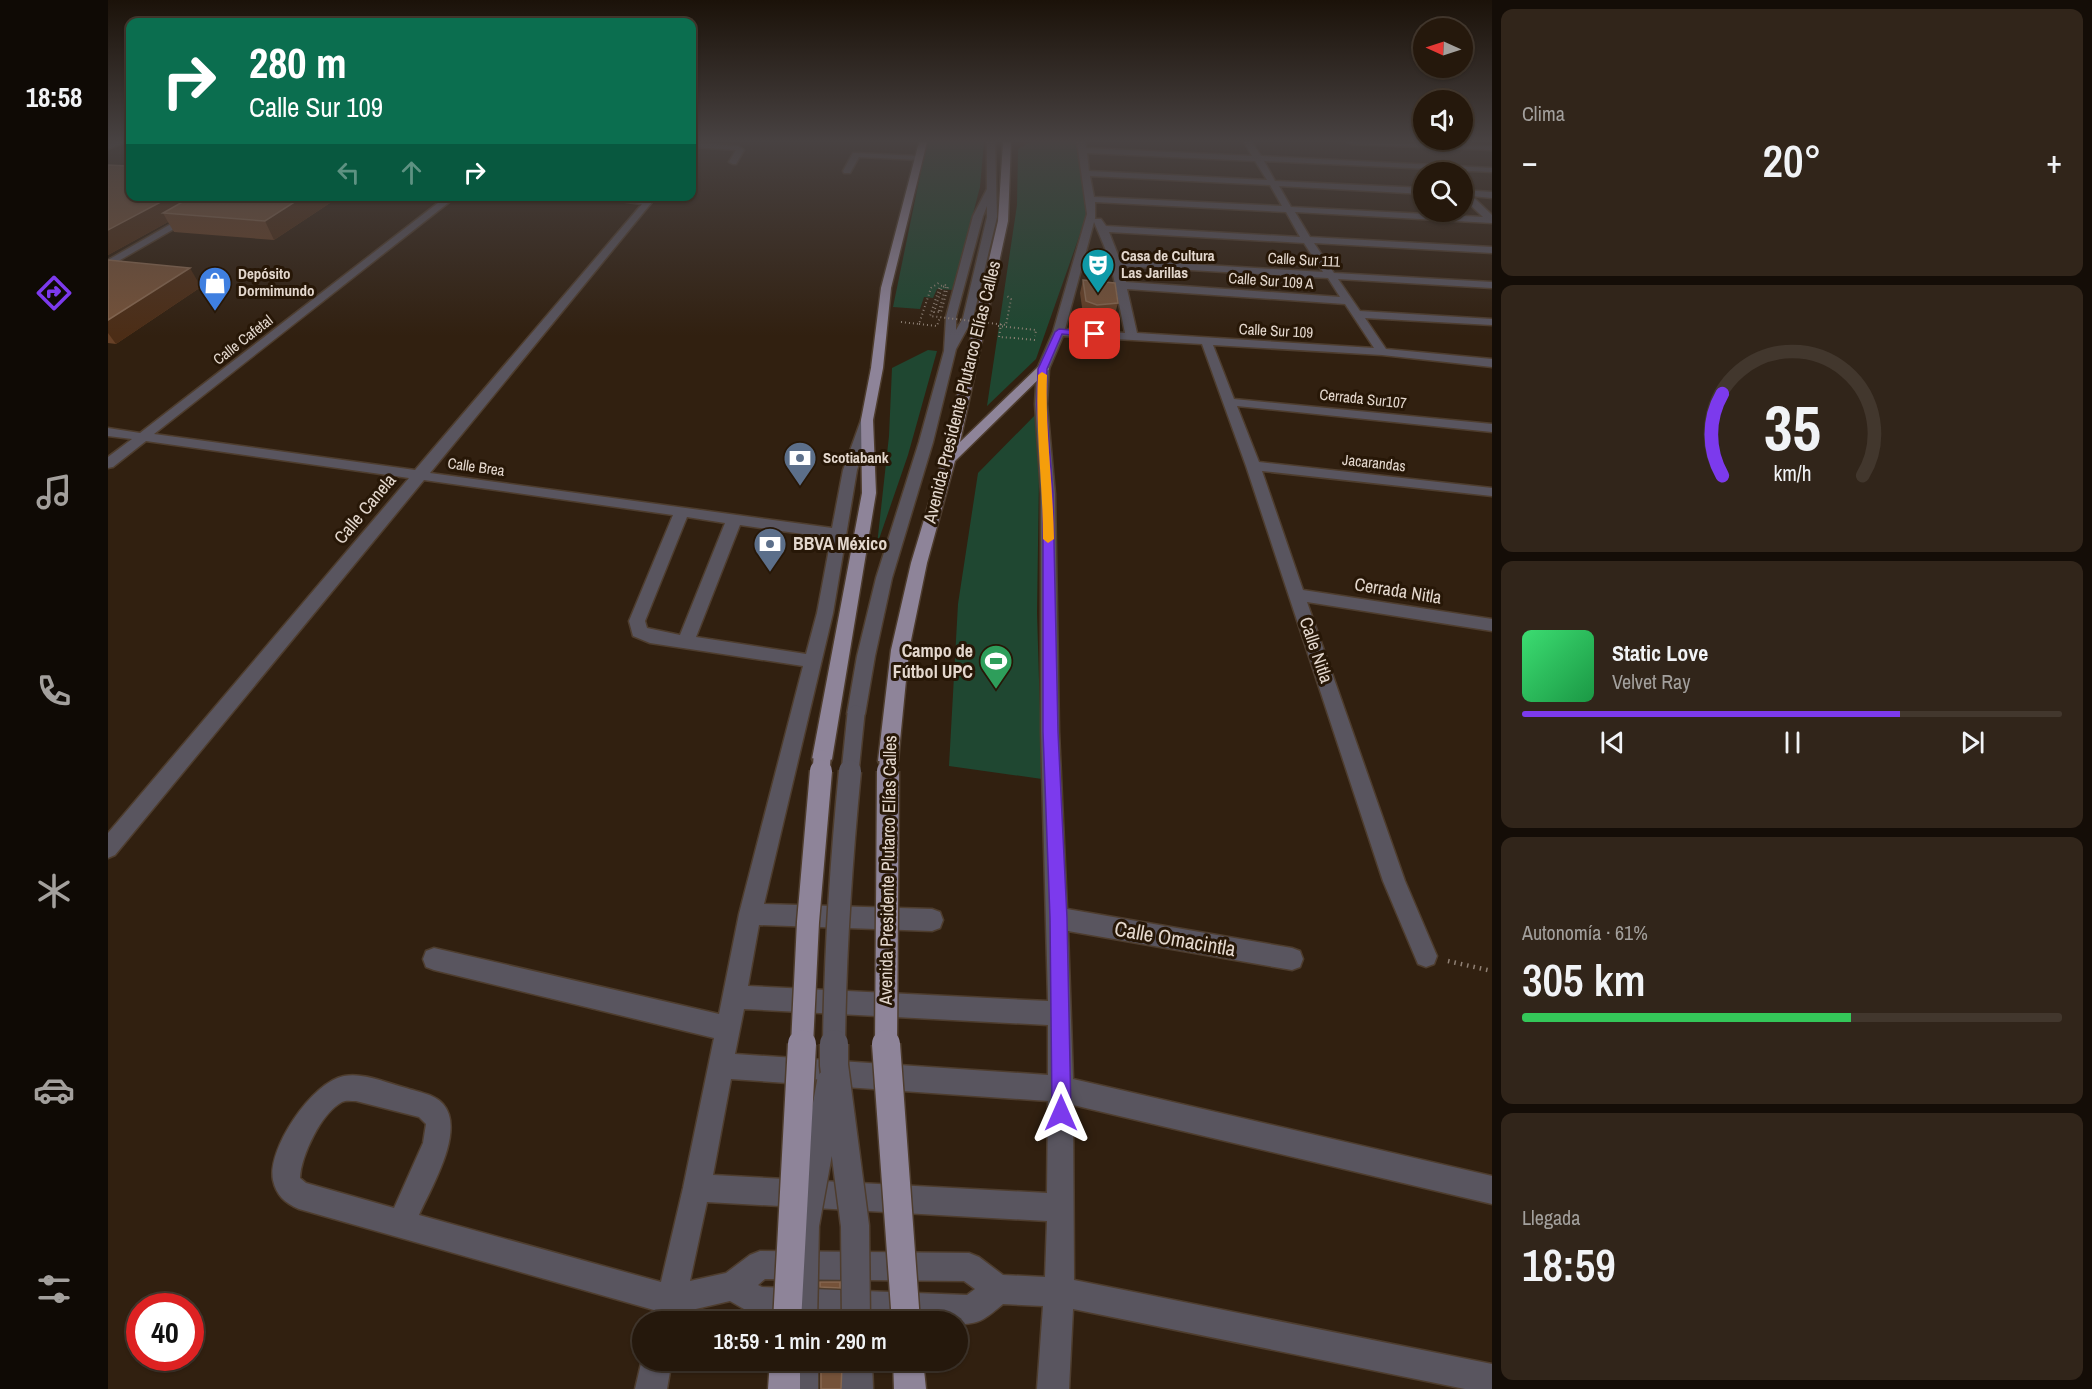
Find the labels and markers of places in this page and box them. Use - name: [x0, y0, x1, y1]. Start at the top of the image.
- place label: Casa de Cultura Las Jarillas: [1121, 245, 1215, 283]
- theatre icon: Casa de Cultura Las Jarillas: [1080, 247, 1116, 294]
- place label: Depósito Dormimundo: [238, 263, 315, 301]
- shop icon: Depósito Dormimundo: [197, 265, 233, 312]
- pin: [1069, 308, 1120, 359]
- bank icon: Scotiabank: [782, 440, 818, 487]
- place label: Scotiabank: [823, 447, 889, 468]
- bank icon: BBVA México: [752, 526, 788, 573]
- place label: BBVA México: [793, 531, 887, 556]
- place label: Campo de Fútbol UPC: [893, 638, 973, 684]
- sports icon: Campo de Fútbol UPC: [978, 643, 1014, 690]

